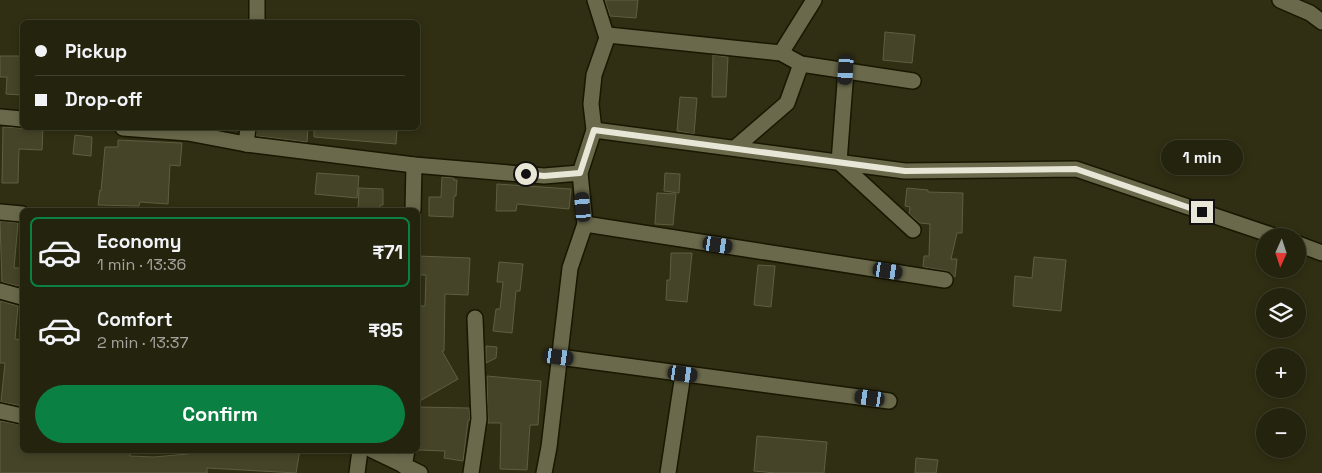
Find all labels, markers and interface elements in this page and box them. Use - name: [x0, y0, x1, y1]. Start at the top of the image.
- text: Pickup: [65, 39, 127, 64]
- car: [837, 55, 854, 85]
- text: Drop-off: [65, 87, 143, 112]
- callout: 1 min: [1161, 140, 1243, 174]
- text: 1 min: [1182, 147, 1222, 168]
- route start: [515, 163, 537, 185]
- car: [574, 191, 591, 223]
- route end: [1191, 201, 1213, 223]
- north arrow: [1256, 228, 1306, 278]
- map controls: [1256, 228, 1306, 458]
- text: Economy: [97, 229, 181, 254]
- icon: car: [37, 230, 82, 275]
- car: [702, 235, 733, 255]
- text: ₹71: [372, 240, 403, 265]
- text: 1 min · 13:36: [97, 254, 186, 275]
- car: [872, 261, 903, 281]
- button: layers: [1256, 288, 1306, 338]
- text: Comfort: [97, 307, 173, 332]
- icon: car: [37, 308, 82, 353]
- text: ₹95: [368, 318, 403, 343]
- text: 2 min · 13:37: [97, 332, 189, 353]
- car: [543, 347, 574, 367]
- button: +: [1256, 348, 1306, 398]
- car: [667, 364, 698, 384]
- button: Confirm: [35, 385, 405, 443]
- car: [854, 388, 885, 408]
- button: −: [1256, 408, 1306, 458]

